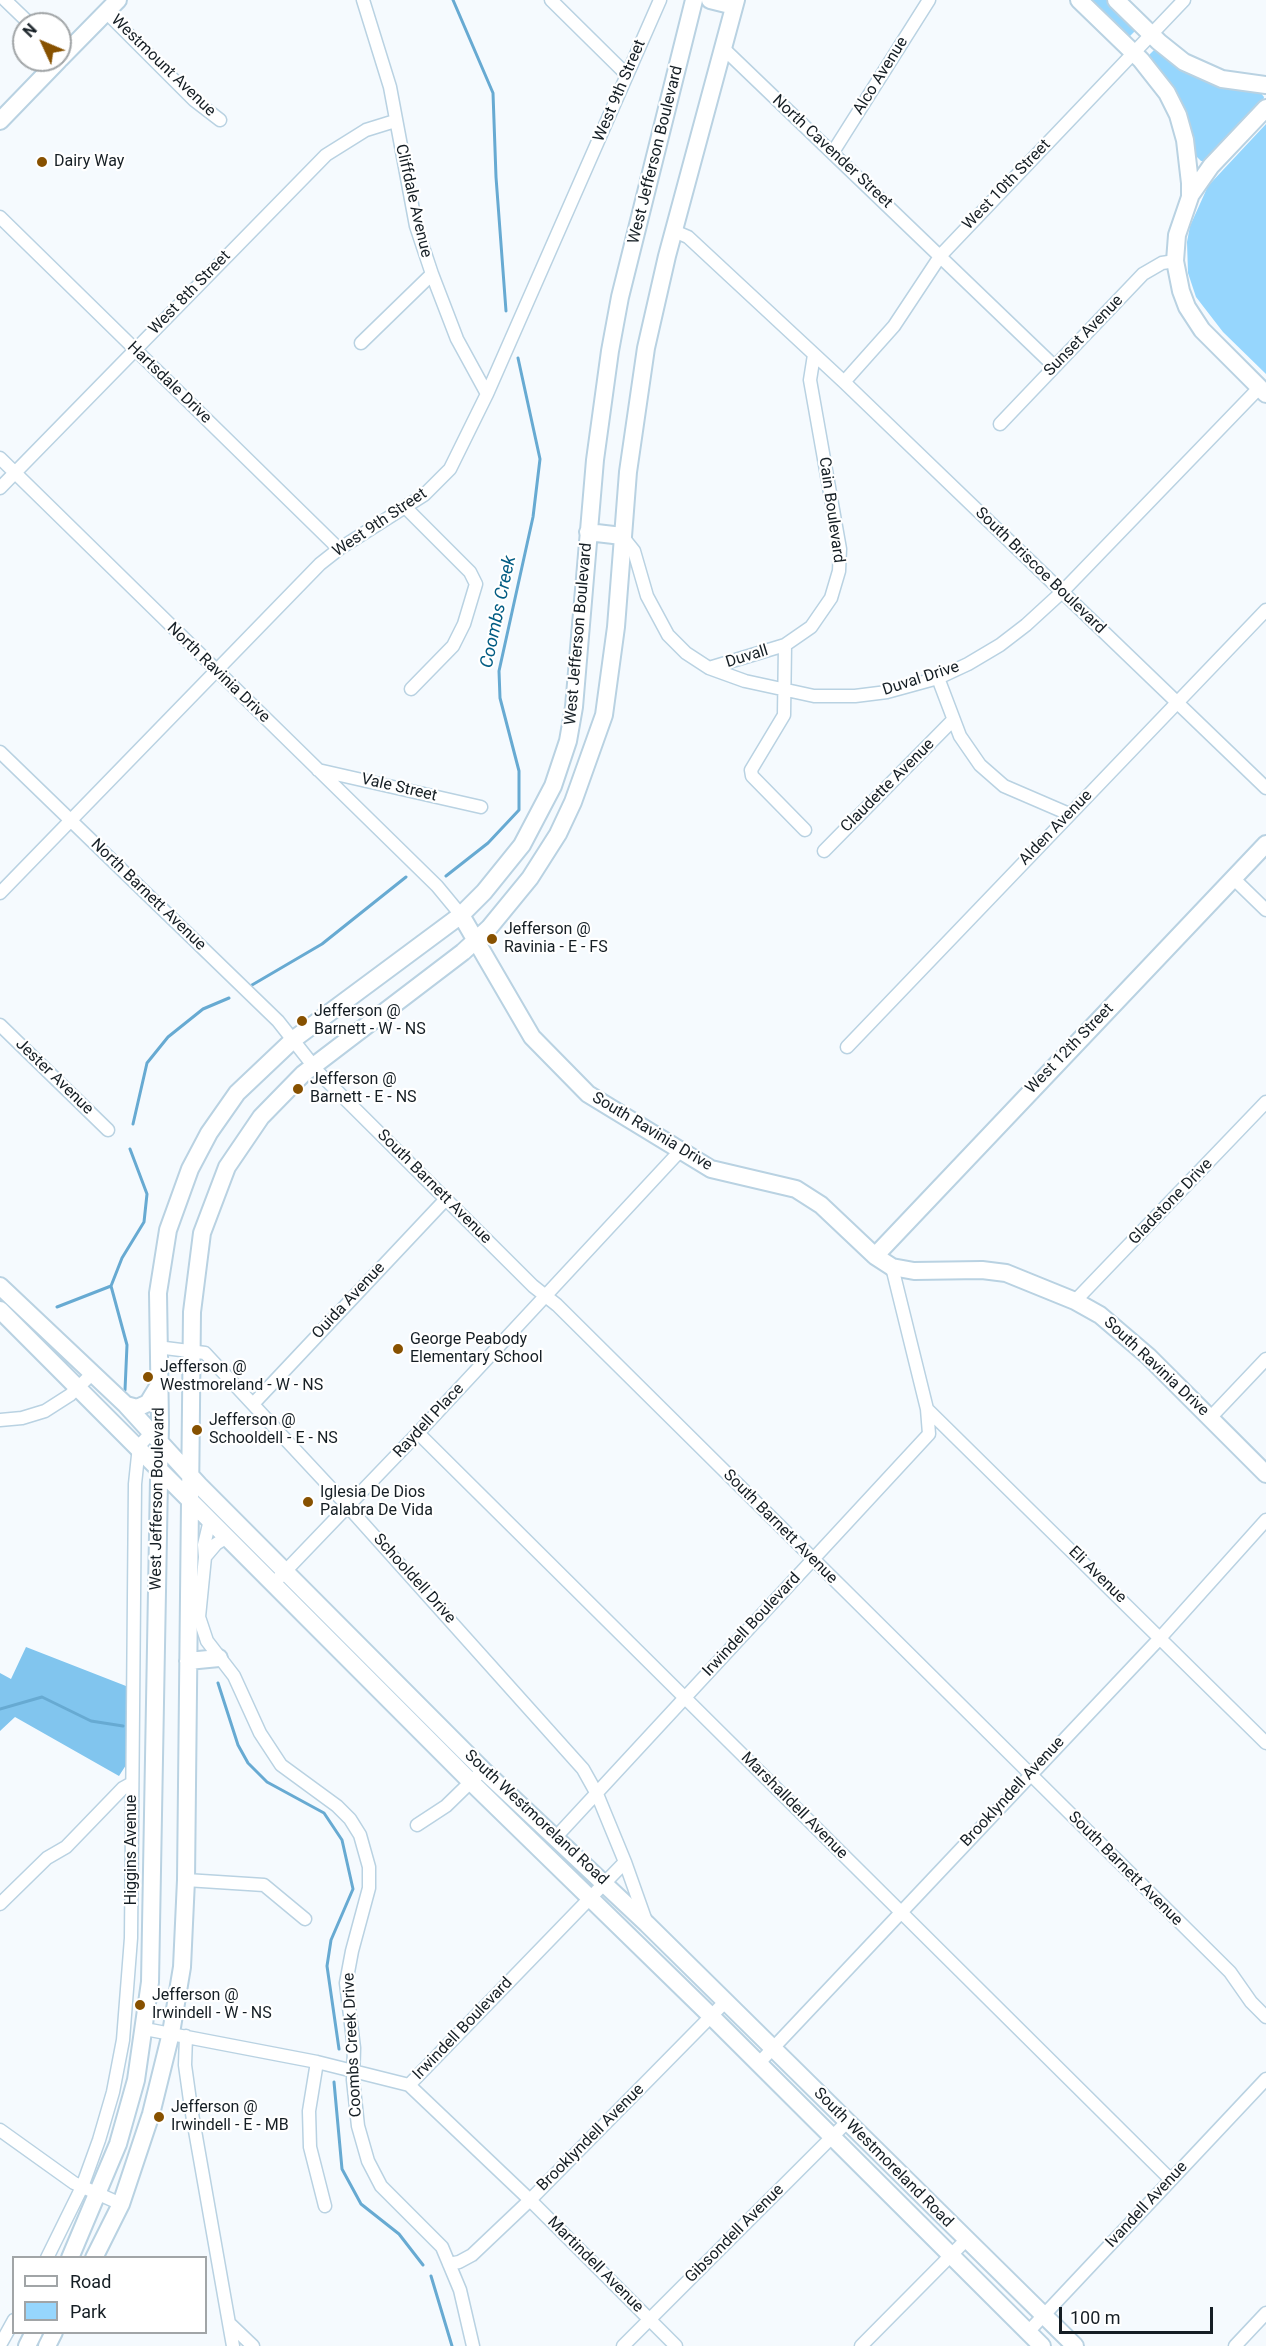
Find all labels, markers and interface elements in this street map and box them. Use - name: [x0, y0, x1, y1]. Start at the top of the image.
- street label: Westmount Avenue: [107, 11, 219, 121]
- north arrow: [12, 12, 72, 72]
- text: N: [19, 20, 41, 41]
- street label: Alco Avenue: [850, 34, 912, 118]
- street label: West 9th Street: [590, 37, 650, 145]
- street label: West Jefferson Boulevard: [625, 64, 687, 246]
- street label: North Cavender Street: [768, 91, 896, 213]
- street label: West 10th Street: [959, 136, 1055, 234]
- street label: Cliffdale Avenue: [391, 143, 435, 259]
- place label: Dairy Way: [54, 152, 124, 172]
- marker: Dairy Way: [35, 155, 49, 169]
- street label: West 8th Street: [145, 247, 235, 339]
- street label: Sunset Avenue: [1040, 291, 1128, 381]
- street label: Hartsdale Drive: [123, 338, 215, 428]
- street label: Cain Boulevard: [814, 456, 848, 564]
- street label: West 9th Street: [329, 485, 431, 561]
- street label: South Briscoe Boulevard: [971, 504, 1109, 638]
- street label: West Jefferson Boulevard: [561, 542, 597, 726]
- water label: Coombs Creek: [477, 554, 521, 670]
- street label: North Ravinia Drive: [162, 619, 274, 727]
- street label: Duvall: [723, 641, 771, 673]
- street label: Duval Drive: [880, 658, 962, 700]
- street label: Claudette Avenue: [837, 735, 939, 837]
- street label: Vale Street: [359, 770, 439, 806]
- street label: Alden Avenue: [1015, 786, 1097, 870]
- street label: North Barnett Avenue: [86, 835, 210, 955]
- place label: Jefferson @ Ravinia - E - FS: [504, 920, 608, 958]
- marker: Jefferson @ Ravinia - E - FS: [485, 932, 499, 946]
- street label: West 12th Street: [1022, 1000, 1118, 1098]
- place label: Jefferson @ Barnett - W - NS: [314, 1002, 426, 1040]
- marker: Jefferson @ Barnett - W - NS: [295, 1014, 309, 1028]
- street label: Jester Avenue: [11, 1035, 97, 1119]
- place label: Jefferson @ Barnett - E - NS: [310, 1070, 417, 1108]
- marker: Jefferson @ Barnett - E - NS: [291, 1082, 305, 1096]
- street label: South Ravinia Drive: [588, 1089, 716, 1175]
- street label: South Barnett Avenue: [373, 1126, 495, 1248]
- street label: Gladstone Drive: [1125, 1155, 1217, 1249]
- street label: Ouida Avenue: [309, 1259, 389, 1343]
- street label: South Ravinia Drive: [1099, 1313, 1213, 1421]
- place label: George Peabody Elementary School: [410, 1330, 543, 1368]
- marker: George Peabody Elementary School: [391, 1342, 405, 1356]
- place label: Jefferson @ Westmoreland - W - NS: [160, 1358, 323, 1396]
- marker: Jefferson @ Westmoreland - W - NS: [141, 1370, 155, 1384]
- street label: Raydell Place: [390, 1380, 468, 1462]
- street label: West Jefferson Boulevard: [147, 1407, 169, 1591]
- place label: Jefferson @ Schooldell - E - NS: [209, 1411, 338, 1449]
- marker: Jefferson @ Schooldell - E - NS: [190, 1423, 204, 1437]
- street label: South Barnett Avenue: [719, 1466, 841, 1588]
- place label: Iglesia De Dios Palabra De Vida: [320, 1483, 433, 1521]
- marker: Iglesia De Dios Palabra De Vida: [301, 1495, 315, 1509]
- street label: Schooldell Drive: [369, 1530, 459, 1628]
- street label: Eli Avenue: [1064, 1543, 1130, 1607]
- street label: Irwindell Boulevard: [699, 1569, 805, 1681]
- street label: Brooklyndell Avenue: [957, 1733, 1069, 1851]
- street label: South Westmoreland Road: [460, 1746, 612, 1890]
- street label: Marshalldell Avenue: [737, 1749, 851, 1863]
- street label: Higgins Avenue: [122, 1795, 142, 1905]
- street label: South Barnett Avenue: [1064, 1808, 1186, 1930]
- street label: Coombs Creek Drive: [340, 1972, 366, 2118]
- street label: Irwindell Boulevard: [409, 1974, 517, 2084]
- place label: Jefferson @ Irwindell - W - NS: [152, 1986, 272, 2024]
- marker: Jefferson @ Irwindell - W - NS: [133, 1998, 147, 2012]
- street label: Brooklyndell Avenue: [533, 2080, 649, 2196]
- street label: South Westmoreland Road: [809, 2084, 957, 2232]
- place label: Jefferson @ Irwindell - E - MB: [171, 2098, 289, 2136]
- marker: Jefferson @ Irwindell - E - MB: [152, 2110, 166, 2124]
- street label: Ivandell Avenue: [1102, 2158, 1192, 2252]
- street label: Gibsondell Avenue: [682, 2181, 788, 2287]
- street label: Martindell Avenue: [543, 2213, 647, 2317]
- legend: [12, 2256, 207, 2334]
- text: Road: [70, 2271, 111, 2292]
- scale bar: [1062, 2295, 1216, 2333]
- text: Park: [70, 2301, 106, 2322]
- text: 100 m: [1070, 2307, 1121, 2328]

